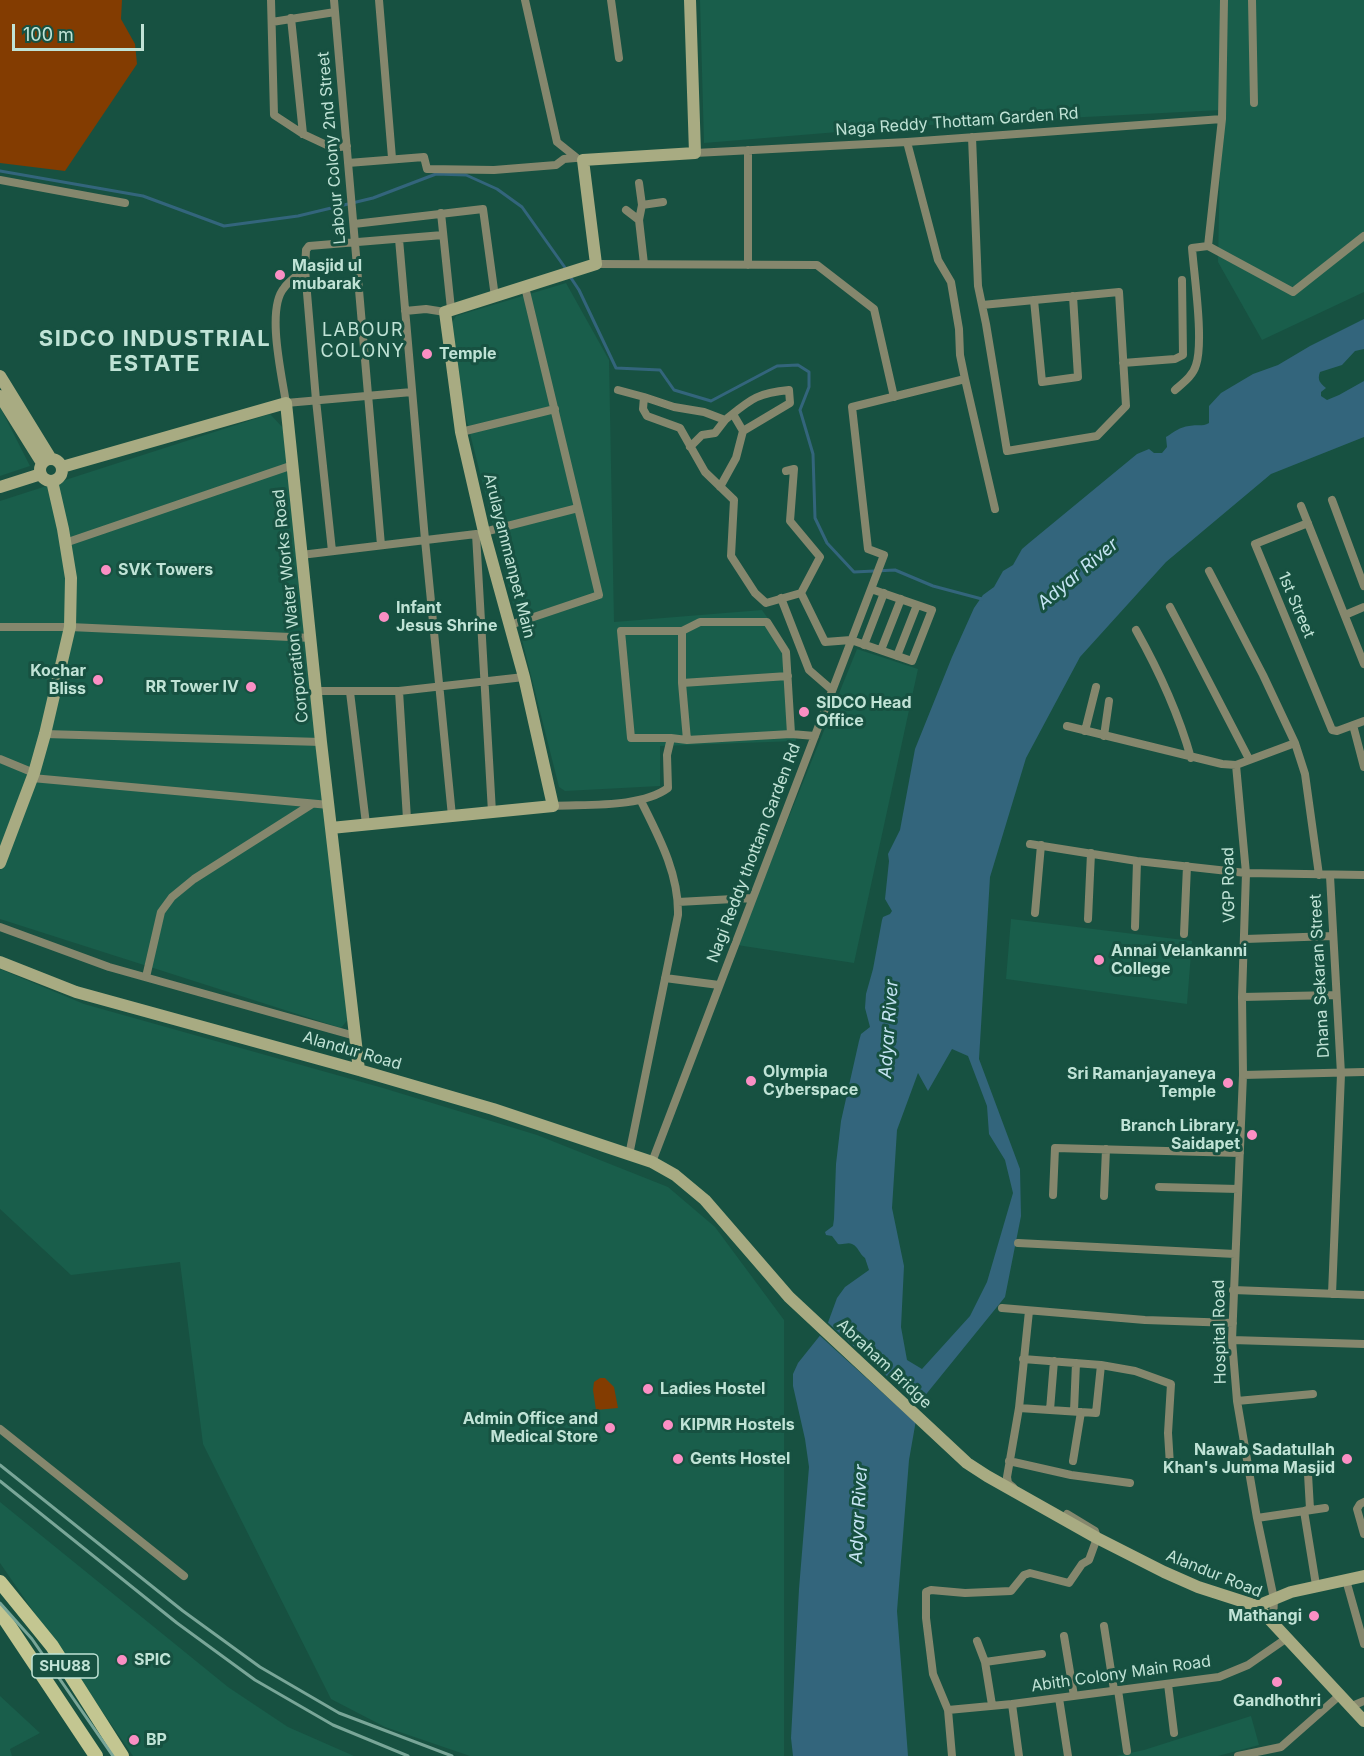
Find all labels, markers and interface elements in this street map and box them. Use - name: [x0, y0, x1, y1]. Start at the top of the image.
- scale bar: [15, 12, 147, 50]
- text: 100 m: [23, 24, 74, 45]
- street label: Labour Colony 2nd Street: [314, 51, 350, 245]
- street label: Naga Reddy Thottam Garden Rd: [835, 104, 1079, 140]
- place label: Masjid ul mubarak: [292, 256, 362, 294]
- marker: Masjid ul mubarak: [273, 268, 287, 282]
- district label: LABOUR COLONY: [320, 320, 406, 362]
- district label: SIDCO INDUSTRIAL ESTATE: [39, 326, 271, 378]
- place label: Temple: [439, 344, 497, 364]
- marker: Temple: [420, 347, 434, 361]
- street label: Arulayammanpet Main: [479, 472, 539, 640]
- street label: Corporation Water Works Road: [269, 488, 313, 724]
- water label: Adyar River: [1033, 534, 1123, 614]
- place label: SVK Towers: [118, 560, 213, 580]
- marker: SVK Towers: [99, 563, 113, 577]
- street label: 1st Street: [1274, 569, 1318, 641]
- place label: Infant Jesus Shrine: [396, 598, 497, 636]
- marker: Infant Jesus Shrine: [377, 610, 391, 624]
- place label: Kochar Bliss: [30, 661, 86, 699]
- marker: Kochar Bliss: [91, 673, 105, 687]
- place label: RR Tower IV: [146, 677, 239, 697]
- marker: RR Tower IV: [244, 680, 258, 694]
- place label: SIDCO Head Office: [816, 693, 911, 731]
- marker: SIDCO Head Office: [797, 705, 811, 719]
- street label: Nagi Reddy thottam Garden Rd: [703, 741, 805, 965]
- street label: VGP Road: [1219, 847, 1239, 923]
- street label: Dhana Sekaran Street: [1306, 893, 1334, 1059]
- place label: Annai Velankanni College: [1111, 941, 1247, 979]
- marker: Annai Velankanni College: [1092, 953, 1106, 967]
- water label: Adyar River: [875, 979, 903, 1079]
- street label: Alandur Road: [300, 1028, 404, 1074]
- place label: Olympia Cyberspace: [763, 1062, 858, 1100]
- place label: Sri Ramanjayaneya Temple: [1067, 1064, 1216, 1102]
- marker: Olympia Cyberspace: [744, 1074, 758, 1088]
- marker: Sri Ramanjayaneya Temple: [1221, 1076, 1235, 1090]
- place label: Branch Library, Saidapet: [1121, 1116, 1240, 1154]
- marker: Branch Library, Saidapet: [1245, 1128, 1259, 1142]
- street label: Hospital Road: [1209, 1279, 1231, 1385]
- street label: Abraham Bridge: [833, 1315, 935, 1413]
- place label: Ladies Hostel: [660, 1379, 765, 1399]
- marker: Ladies Hostel: [641, 1382, 655, 1396]
- place label: Admin Office and Medical Store: [463, 1409, 598, 1447]
- place label: KIPMR Hostels: [680, 1415, 795, 1435]
- marker: KIPMR Hostels: [661, 1418, 675, 1432]
- marker: Admin Office and Medical Store: [603, 1421, 617, 1435]
- place label: Nawab Sadatullah Khan's Jumma Masjid: [1163, 1440, 1335, 1478]
- place label: Gents Hostel: [690, 1449, 790, 1469]
- marker: Gents Hostel: [671, 1452, 685, 1466]
- marker: Nawab Sadatullah Khan's Jumma Masjid: [1340, 1452, 1354, 1466]
- water label: Adyar River: [846, 1464, 872, 1564]
- street label: Alandur Road: [1163, 1546, 1265, 1602]
- place label: Mathangi: [1228, 1606, 1302, 1626]
- marker: Mathangi: [1307, 1609, 1321, 1623]
- place label: SPIC: [134, 1650, 171, 1670]
- street label: Abith Colony Main Road: [1030, 1652, 1212, 1696]
- marker: SPIC: [115, 1653, 129, 1667]
- road number: SHU88: [32, 1654, 98, 1678]
- marker: Gandhothri: [1270, 1675, 1284, 1689]
- place label: Gandhothri: [1233, 1691, 1321, 1711]
- place label: BP: [146, 1730, 167, 1750]
- marker: BP: [127, 1733, 141, 1747]

